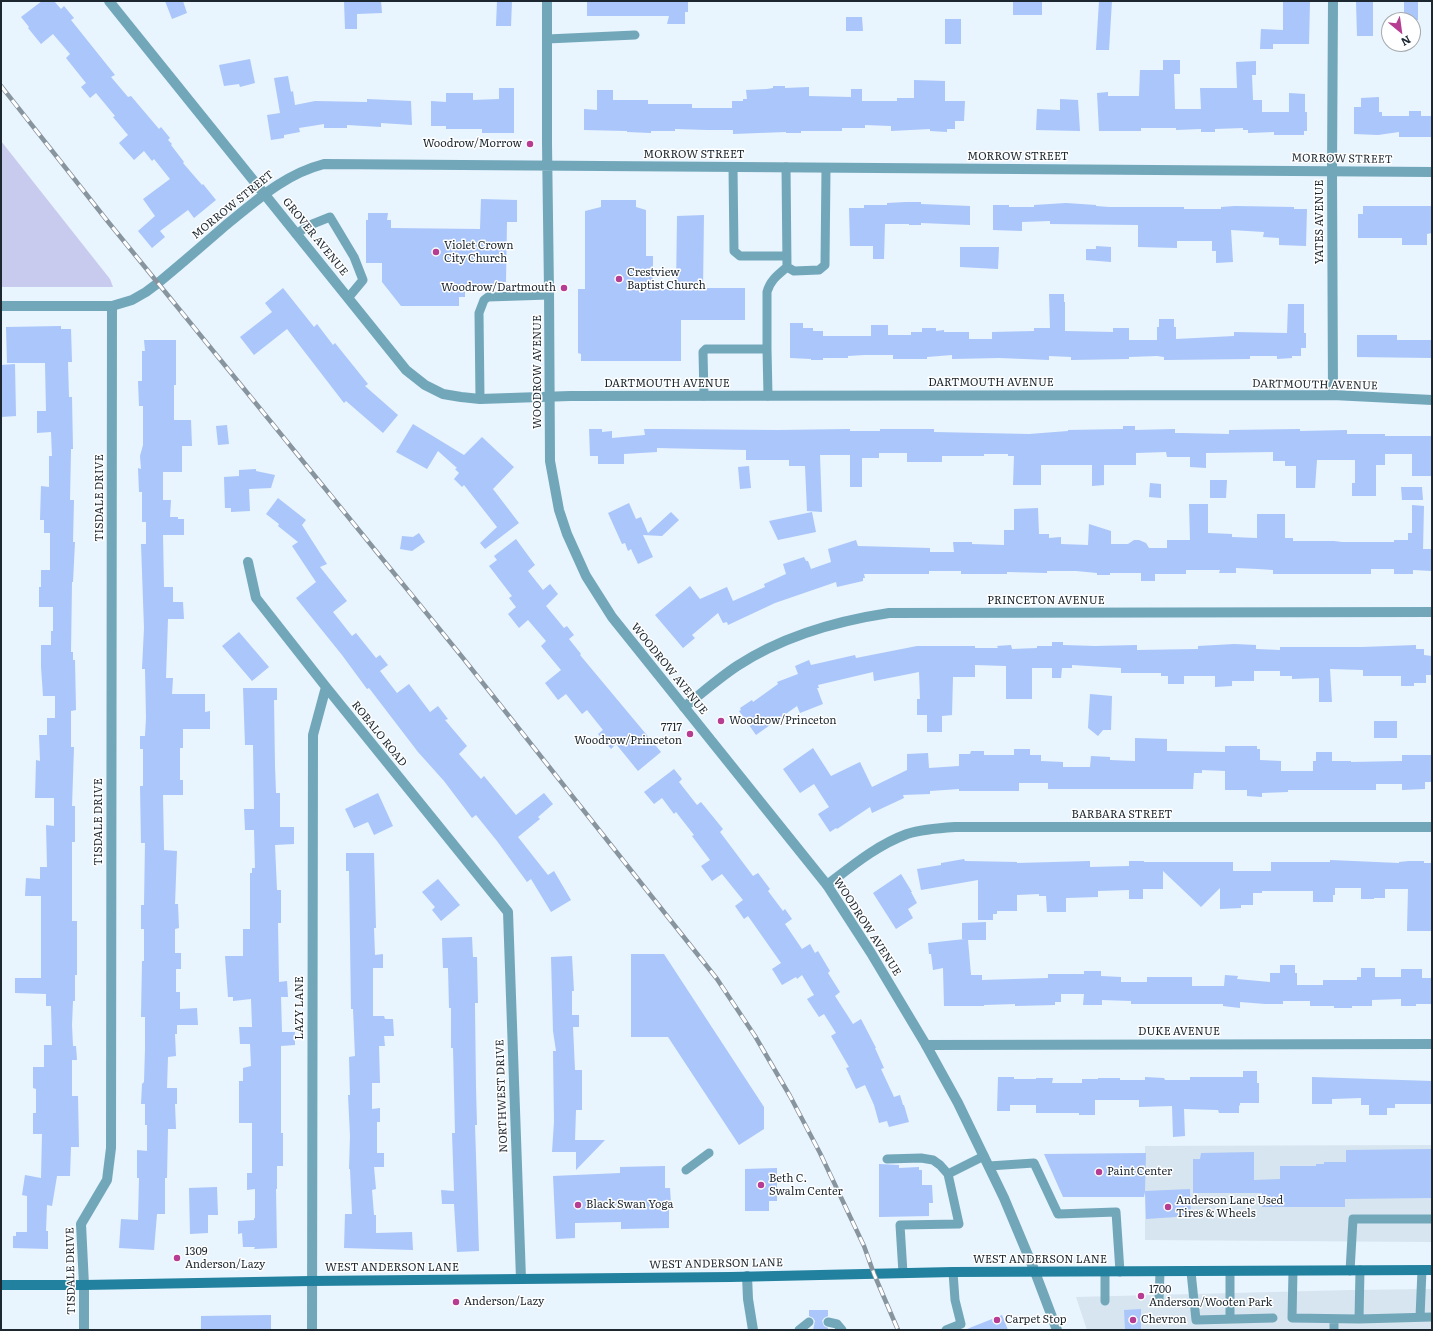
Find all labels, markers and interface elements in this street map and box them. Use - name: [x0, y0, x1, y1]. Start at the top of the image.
- north arrow: [1381, 12, 1421, 52]
- text: N: [1398, 32, 1414, 51]
- place label: Woodrow/Morrow: [423, 137, 522, 151]
- marker: Woodrow/Morrow: [525, 139, 535, 149]
- street label: MORROW STREET: [643, 148, 745, 162]
- street label: MORROW STREET: [967, 150, 1069, 164]
- street label: MORROW STREET: [1291, 152, 1393, 166]
- street label: MORROW STREET: [189, 168, 277, 242]
- street label: YATES AVENUE: [1313, 180, 1327, 264]
- street label: GROVER AVENUE: [280, 195, 350, 279]
- place label: Violet Crown City Church: [444, 239, 514, 265]
- marker: Violet Crown City Church: [431, 247, 441, 257]
- place label: Crestview Baptist Church: [627, 266, 706, 292]
- marker: Crestview Baptist Church: [614, 274, 624, 284]
- place label: Woodrow/Dartmouth: [441, 281, 556, 295]
- marker: Woodrow/Dartmouth: [559, 283, 569, 293]
- street label: WOODROW AVENUE: [531, 315, 545, 429]
- street label: DARTMOUTH AVENUE: [928, 376, 1054, 390]
- street label: DARTMOUTH AVENUE: [604, 377, 730, 391]
- street label: DARTMOUTH AVENUE: [1252, 377, 1378, 393]
- street label: TISDALE DRIVE: [93, 454, 107, 542]
- street label: PRINCETON AVENUE: [987, 594, 1105, 608]
- street label: WOODROW AVENUE: [628, 621, 710, 717]
- street label: ROBALO ROAD: [349, 699, 409, 769]
- place label: Woodrow/Princeton: [729, 714, 837, 728]
- marker: Woodrow/Princeton: [716, 716, 726, 726]
- place label: 7717 Woodrow/Princeton: [574, 721, 682, 747]
- marker: 7717 Woodrow/Princeton: [685, 729, 695, 739]
- street label: TISDALE DRIVE: [92, 778, 106, 866]
- street label: BARBARA STREET: [1072, 808, 1172, 822]
- street label: WOODROW AVENUE: [830, 876, 904, 978]
- street label: LAZY LANE: [293, 976, 307, 1040]
- street label: DUKE AVENUE: [1138, 1025, 1220, 1039]
- street label: NORTHWEST DRIVE: [493, 1039, 511, 1153]
- place label: Paint Center: [1107, 1165, 1172, 1179]
- marker: Paint Center: [1094, 1167, 1104, 1177]
- place label: Beth C. Swalm Center: [769, 1172, 843, 1198]
- marker: Beth C. Swalm Center: [756, 1180, 766, 1190]
- place label: Anderson Lane Used Tires & Wheels: [1176, 1194, 1283, 1220]
- place label: Black Swan Yoga: [586, 1198, 673, 1212]
- marker: Black Swan Yoga: [573, 1200, 583, 1210]
- marker: Anderson Lane Used Tires & Wheels: [1163, 1202, 1173, 1212]
- street label: TISDALE DRIVE: [64, 1227, 78, 1315]
- place label: 1309 Anderson/Lazy: [185, 1245, 265, 1271]
- marker: 1309 Anderson/Lazy: [172, 1253, 182, 1263]
- street label: WEST ANDERSON LANE: [973, 1253, 1107, 1267]
- street label: WEST ANDERSON LANE: [649, 1256, 783, 1272]
- street label: WEST ANDERSON LANE: [325, 1261, 459, 1275]
- place label: 1700 Anderson/Wooten Park: [1149, 1283, 1272, 1309]
- marker: 1700 Anderson/Wooten Park: [1136, 1291, 1146, 1301]
- place label: Anderson/Lazy: [464, 1295, 544, 1309]
- marker: Anderson/Lazy: [451, 1297, 461, 1307]
- place label: Carpet Stop: [1005, 1313, 1067, 1327]
- place label: Chevron: [1141, 1313, 1187, 1327]
- marker: Carpet Stop: [992, 1315, 1002, 1325]
- marker: Chevron: [1128, 1315, 1138, 1325]

